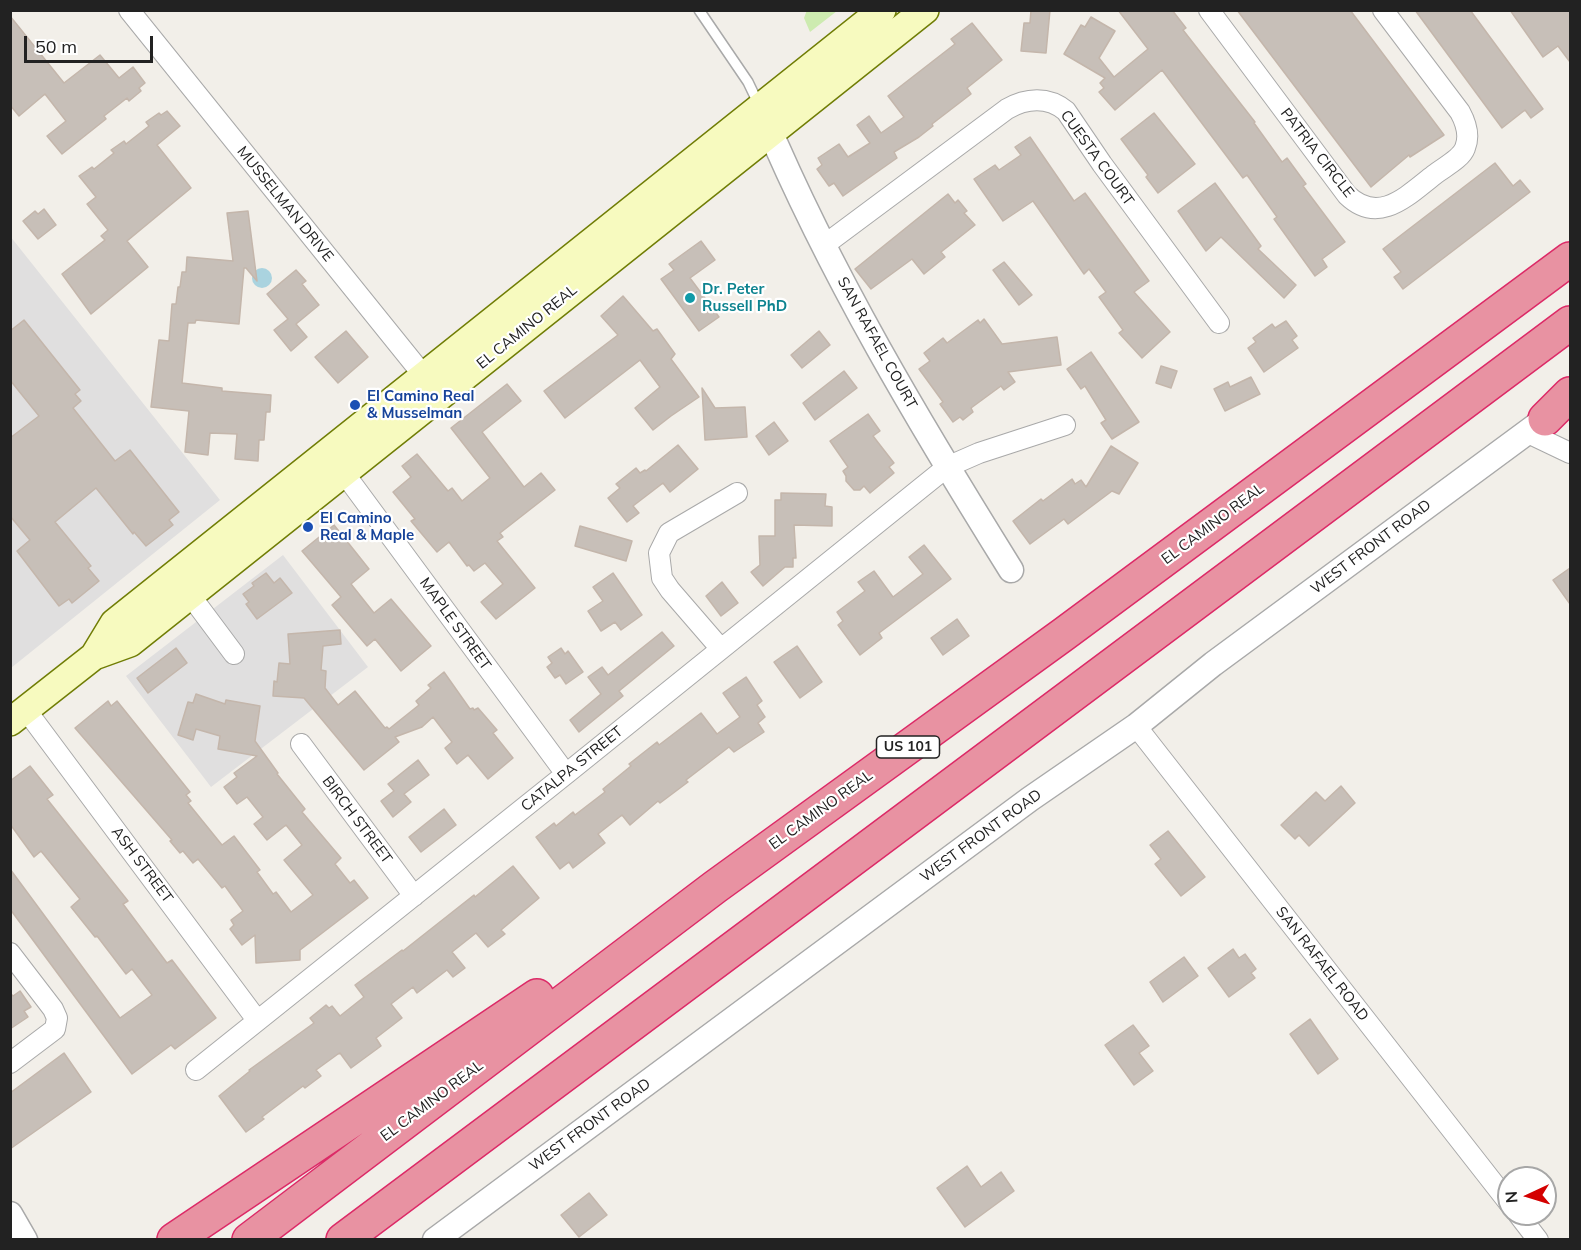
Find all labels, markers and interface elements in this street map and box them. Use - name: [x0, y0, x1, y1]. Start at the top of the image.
- scale bar: [27, 24, 156, 62]
- text: 50 m: [35, 35, 77, 58]
- street label: PATRIA CIRCLE: [1276, 105, 1358, 201]
- street label: CUESTA COURT: [1056, 107, 1138, 209]
- street label: MUSSELMAN DRIVE: [233, 143, 337, 265]
- street label: SAN RAFAEL COURT: [833, 274, 921, 412]
- place label: Dr. Peter Russell PhD: [702, 280, 787, 315]
- street label: EL CAMINO REAL: [473, 281, 581, 373]
- marker: Dr. Peter Russell PhD: [683, 291, 697, 305]
- place label: El Camino Real & Musselman: [367, 387, 474, 422]
- marker: El Camino Real & Musselman: [348, 398, 362, 412]
- street label: EL CAMINO REAL: [1158, 480, 1268, 568]
- street label: WEST FRONT ROAD: [1307, 496, 1435, 598]
- place label: El Camino Real & Maple: [320, 509, 414, 544]
- marker: El Camino Real & Maple: [301, 520, 315, 534]
- street label: MAPLE STREET: [415, 574, 495, 674]
- street label: CATALPA STREET: [517, 722, 627, 816]
- road number: US 101: [876, 736, 940, 758]
- street label: EL CAMINO REAL: [766, 766, 876, 854]
- street label: BIRCH STREET: [318, 773, 396, 867]
- street label: WEST FRONT ROAD: [917, 786, 1045, 886]
- street label: ASH STREET: [108, 823, 176, 907]
- street label: SAN RAFAEL ROAD: [1272, 903, 1372, 1025]
- street label: EL CAMINO REAL: [377, 1057, 487, 1145]
- street label: WEST FRONT ROAD: [526, 1075, 654, 1175]
- north arrow: [1497, 1166, 1557, 1226]
- text: N: [1501, 1190, 1521, 1204]

